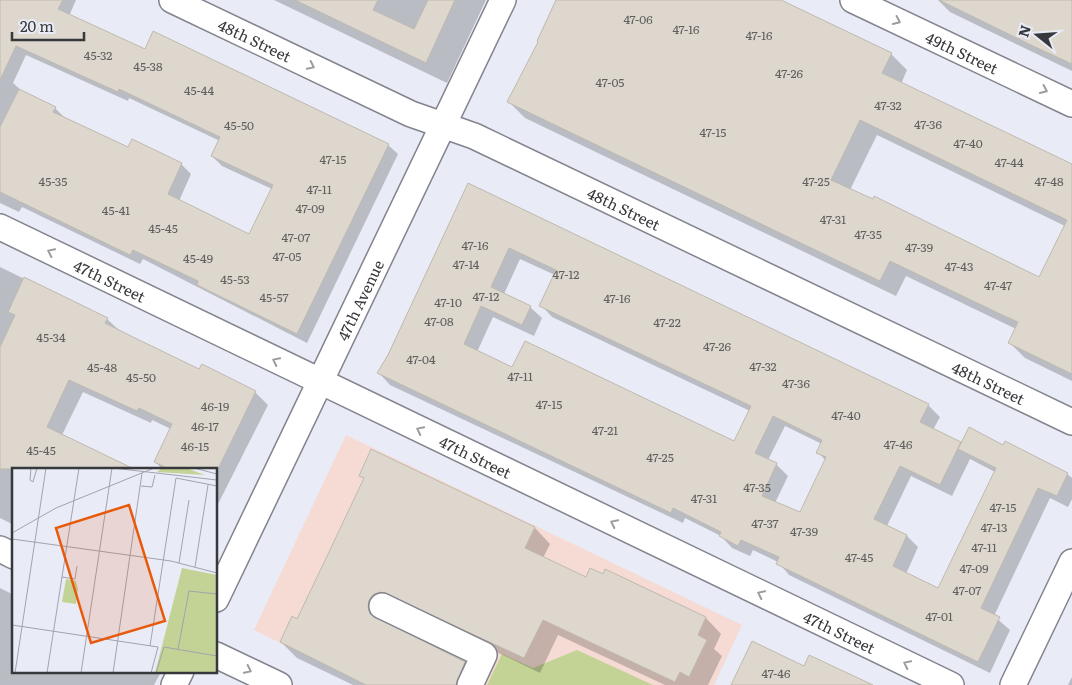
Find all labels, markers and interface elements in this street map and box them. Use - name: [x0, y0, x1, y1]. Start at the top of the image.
- scale bar: [12, 10, 85, 42]
- house number: 47-06: [623, 10, 653, 28]
- north arrow: [1012, 10, 1062, 60]
- street label: 48th Street: [215, 12, 295, 67]
- text: 20 m: [20, 14, 54, 37]
- one-way arrow: [892, 15, 901, 25]
- house number: 47-16: [672, 20, 700, 38]
- text: N: [1012, 22, 1035, 39]
- street label: 49th Street: [922, 25, 1003, 79]
- house number: 47-16: [745, 26, 773, 44]
- house number: 45-32: [84, 46, 112, 64]
- house number: 45-38: [133, 57, 163, 75]
- one-way arrow: [306, 60, 315, 71]
- house number: 47-26: [775, 64, 803, 82]
- house number: 47-05: [596, 73, 624, 91]
- house number: 45-44: [184, 81, 214, 99]
- one-way arrow: [1039, 84, 1048, 95]
- house number: 47-32: [874, 96, 902, 114]
- house number: 47-36: [914, 115, 943, 133]
- house number: 45-50: [224, 116, 254, 134]
- house number: 47-15: [700, 123, 726, 141]
- house number: 47-40: [953, 134, 983, 152]
- house number: 47-15: [320, 150, 346, 168]
- house number: 47-44: [994, 153, 1024, 171]
- house number: 45-35: [39, 172, 67, 190]
- house number: 47-25: [802, 172, 830, 190]
- house number: 47-48: [1034, 172, 1064, 190]
- house number: 47-11: [306, 180, 332, 198]
- street label: 48th Street: [584, 181, 665, 235]
- house number: 47-09: [295, 199, 325, 217]
- house number: 45-41: [102, 201, 130, 219]
- house number: 47-31: [820, 210, 846, 228]
- house number: 45-45: [148, 219, 178, 237]
- house number: 47-35: [854, 225, 882, 243]
- house number: 47-07: [282, 228, 310, 246]
- house number: 47-16: [461, 236, 489, 254]
- house number: 47-39: [905, 238, 933, 256]
- one-way arrow: [47, 247, 56, 258]
- house number: 47-05: [273, 247, 301, 265]
- house number: 45-49: [183, 249, 213, 267]
- street label: 47th Street: [70, 253, 150, 307]
- street label: 47th Avenue: [330, 255, 389, 344]
- house number: 47-14: [453, 255, 480, 273]
- house number: 47-43: [945, 257, 973, 275]
- house number: 47-12: [553, 265, 579, 283]
- house number: 45-53: [220, 270, 250, 288]
- house number: 47-47: [984, 276, 1012, 294]
- house number: 47-12: [473, 287, 499, 305]
- house number: 45-57: [259, 288, 289, 306]
- house number: 47-16: [603, 289, 631, 307]
- house number: 47-10: [434, 293, 462, 311]
- house number: 47-08: [424, 312, 454, 330]
- house number: 47-22: [653, 313, 681, 331]
- house number: 45-34: [36, 328, 66, 346]
- house number: 47-26: [703, 337, 731, 355]
- house number: 47-04: [406, 350, 436, 368]
- street label: 48th Street: [948, 355, 1029, 409]
- one-way arrow: [272, 356, 281, 367]
- house number: 47-32: [749, 357, 777, 375]
- house number: 45-48: [87, 358, 117, 376]
- house number: 47-11: [507, 367, 533, 385]
- house number: 45-50: [126, 368, 156, 386]
- house number: 47-36: [782, 374, 811, 392]
- house number: 47-15: [536, 395, 562, 413]
- house number: 46-19: [201, 397, 229, 415]
- house number: 47-40: [831, 406, 861, 424]
- house number: 46-17: [191, 417, 219, 435]
- house number: 47-21: [592, 421, 618, 439]
- one-way arrow: [416, 426, 425, 437]
- street label: 47th Street: [436, 429, 516, 483]
- house number: 47-46: [884, 435, 913, 453]
- house number: 46-15: [181, 437, 209, 455]
- house number: 45-45: [26, 441, 56, 459]
- house number: 47-25: [646, 448, 674, 466]
- inset map: [12, 468, 218, 672]
- house number: 47-35: [743, 478, 771, 496]
- house number: 47-31: [691, 489, 717, 507]
- house number: 47-15: [990, 498, 1016, 516]
- house number: 47-37: [751, 514, 779, 532]
- house number: 47-13: [980, 518, 1008, 536]
- one-way arrow: [610, 519, 619, 530]
- house number: 47-39: [790, 522, 818, 540]
- house number: 47-11: [971, 538, 997, 556]
- house number: 47-45: [845, 548, 873, 566]
- house number: 47-09: [959, 559, 989, 577]
- house number: 47-07: [953, 581, 981, 599]
- one-way arrow: [757, 589, 766, 600]
- street label: 47th Street: [800, 604, 880, 659]
- house number: 47-01: [925, 607, 953, 625]
- one-way arrow: [903, 660, 912, 670]
- one-way arrow: [243, 664, 252, 674]
- house number: 47-46: [762, 664, 791, 682]

